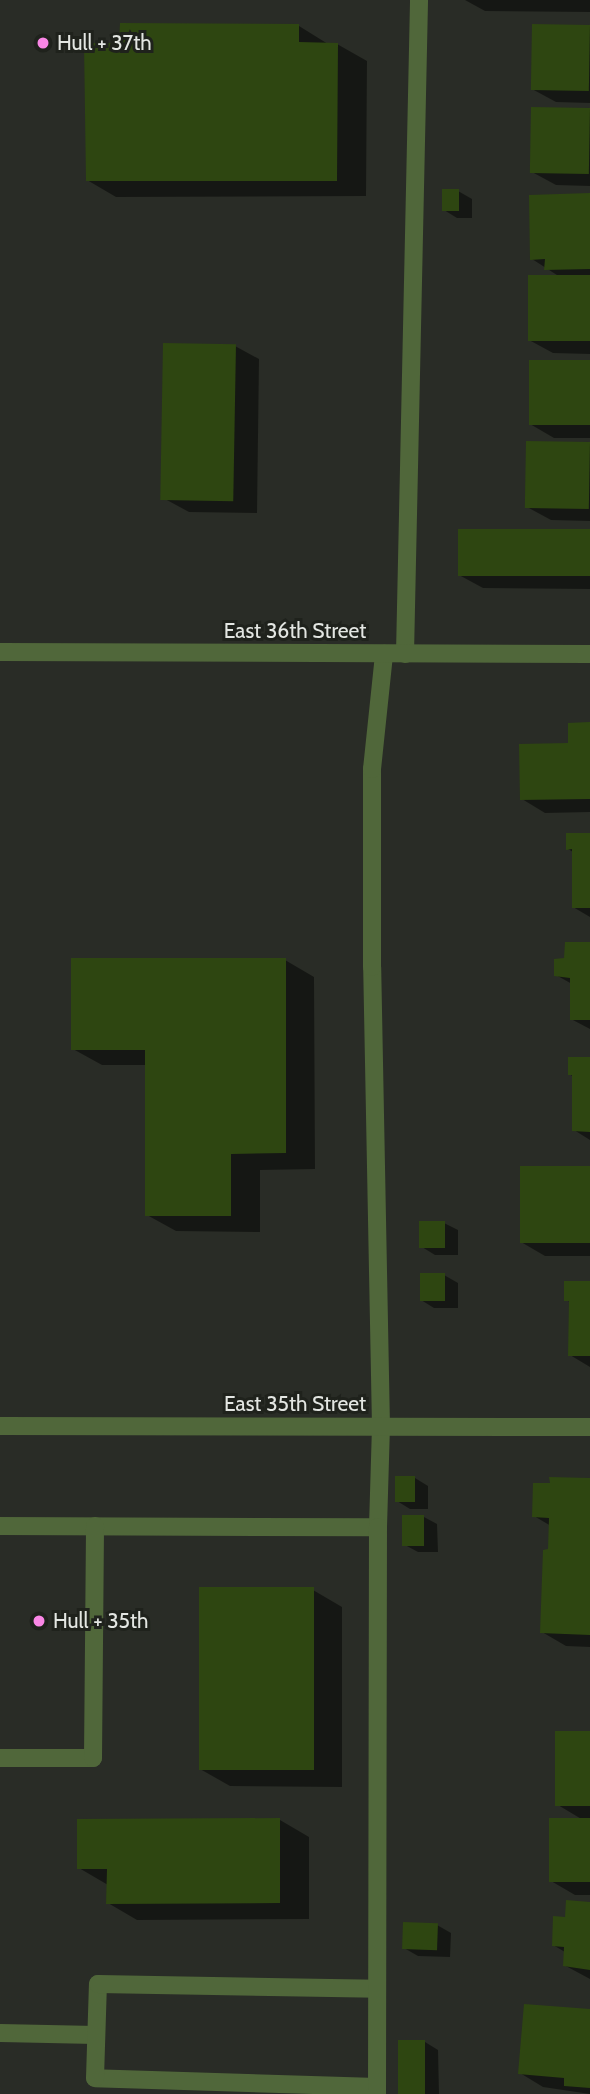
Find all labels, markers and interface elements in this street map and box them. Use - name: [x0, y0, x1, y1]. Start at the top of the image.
- place label: Hull + 37th: [57, 30, 152, 56]
- marker: Hull + 37th: [35, 35, 51, 51]
- street label: East 36th Street: [224, 618, 366, 644]
- street label: East 35th Street: [224, 1391, 366, 1417]
- place label: Hull + 35th: [53, 1608, 148, 1634]
- marker: Hull + 35th: [31, 1613, 47, 1629]

